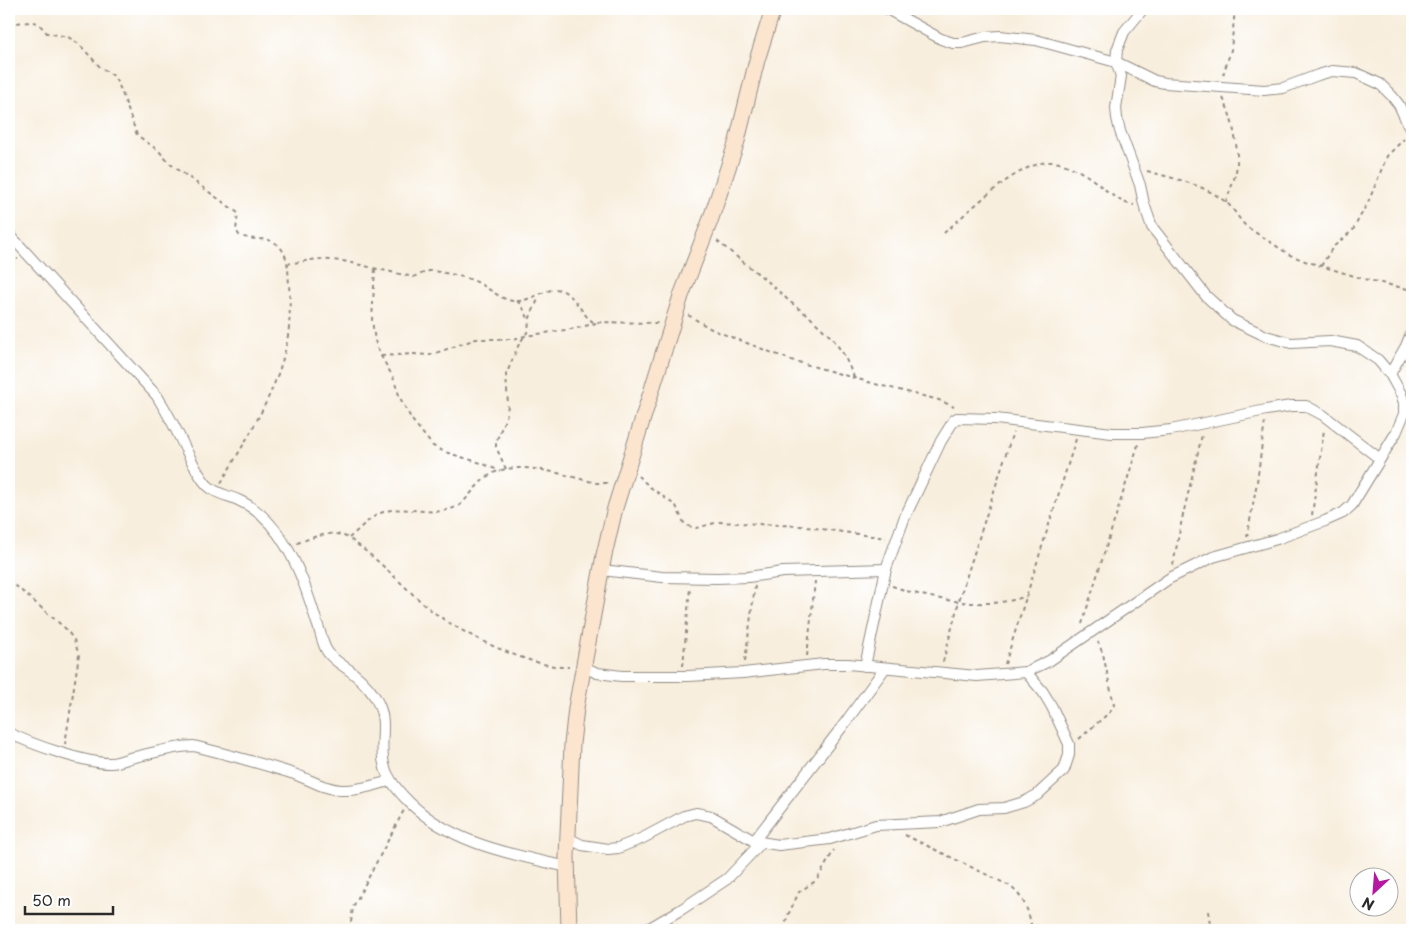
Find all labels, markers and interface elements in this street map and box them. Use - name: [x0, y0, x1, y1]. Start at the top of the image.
- north arrow: [1348, 866, 1398, 916]
- scale bar: [25, 884, 112, 916]
- text: 50 m: [32, 888, 71, 911]
- text: N: [1358, 892, 1378, 916]

